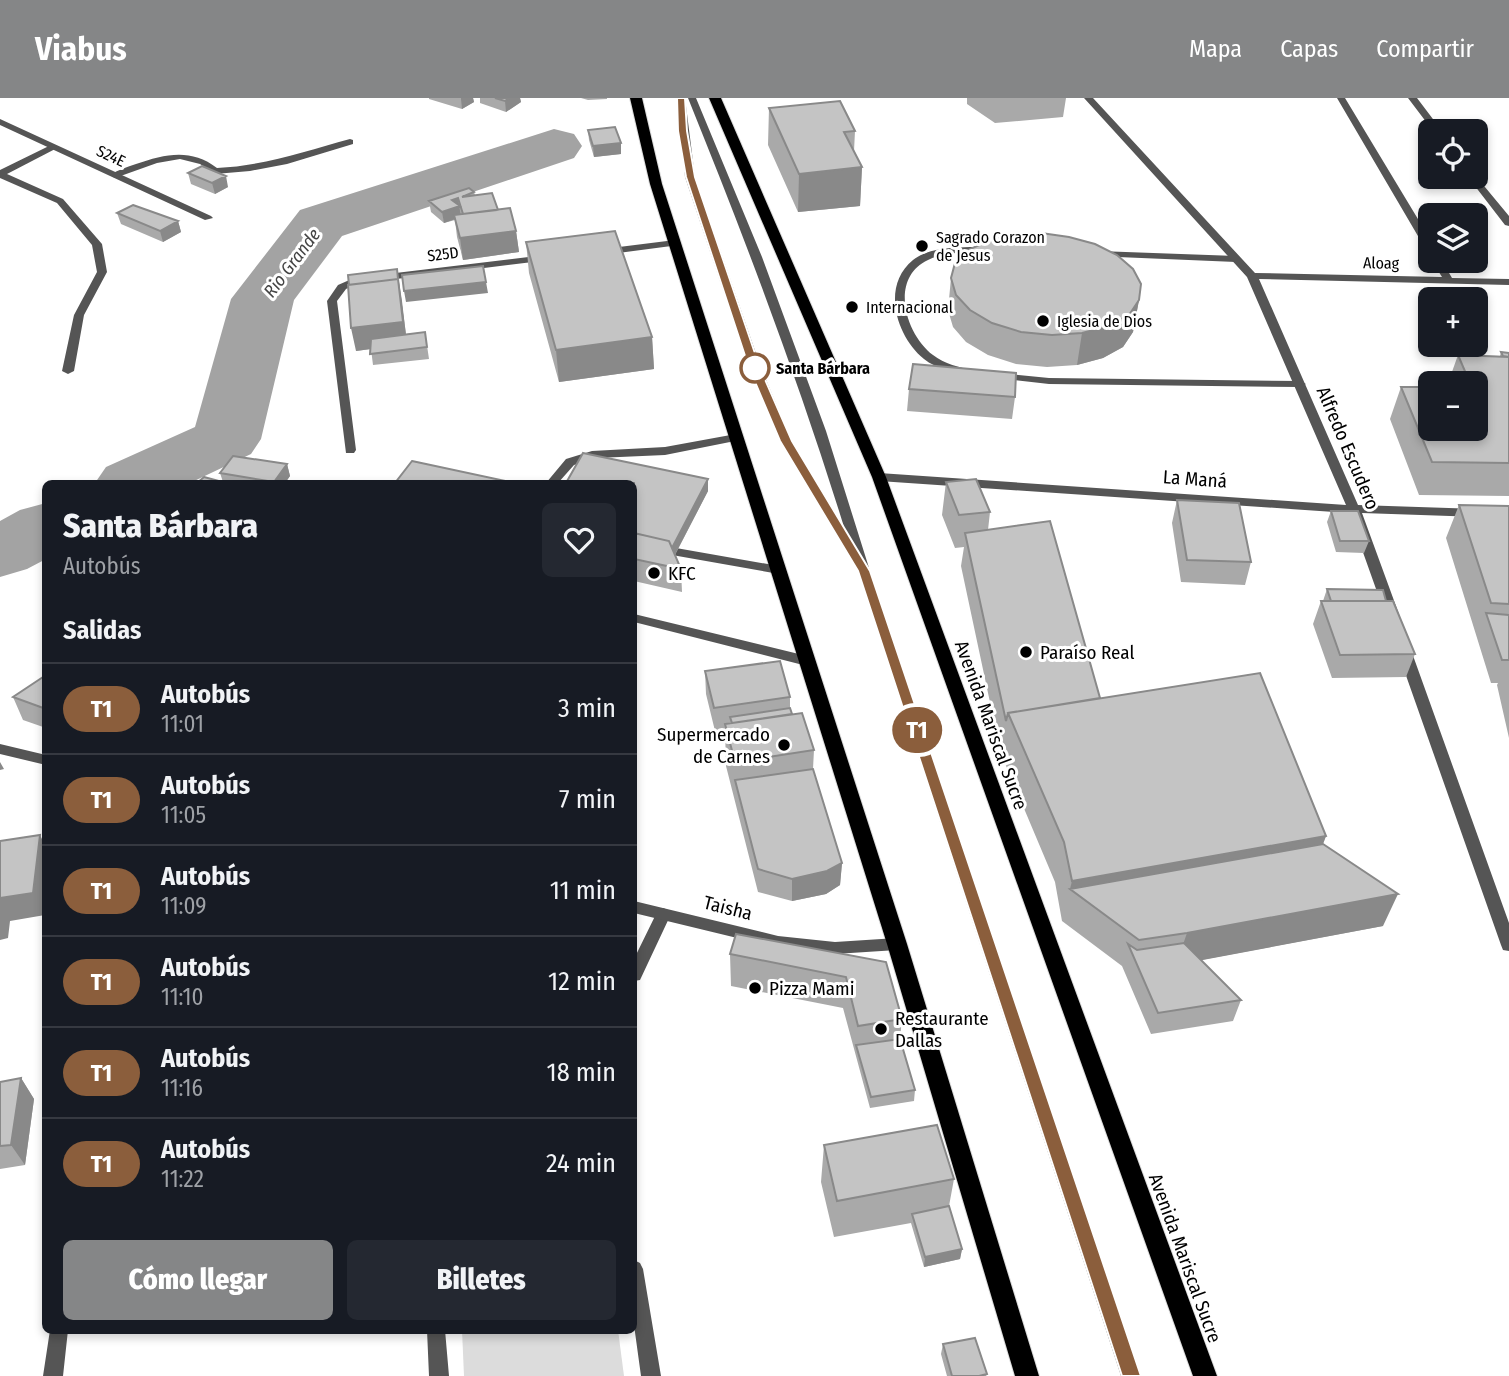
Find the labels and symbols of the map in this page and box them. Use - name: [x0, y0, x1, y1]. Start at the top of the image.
- street label: S24E: [93, 141, 129, 171]
- water label: Rio Grande: [259, 224, 325, 302]
- place label: Sagrado Corazon de Jesus: [936, 228, 1045, 265]
- marker: Sagrado Corazon de Jesus: [914, 238, 930, 254]
- street label: S25D: [426, 243, 460, 265]
- street label: Aloag: [1363, 253, 1400, 273]
- place label: Internacional: [866, 298, 953, 317]
- marker: Internacional: [844, 299, 860, 315]
- place label: Iglesia de Dios: [1057, 312, 1152, 331]
- marker: Iglesia de Dios: [1035, 313, 1051, 329]
- marker: Santa Bárbara: [740, 353, 770, 383]
- place label: Santa Bárbara: [776, 359, 870, 378]
- street label: Alfredo Escudero: [1312, 383, 1384, 513]
- street label: La Maná: [1162, 465, 1228, 493]
- place label: KFC: [668, 562, 696, 585]
- marker: KFC: [646, 565, 662, 581]
- street label: Avenida Mariscal Sucre: [950, 637, 1032, 813]
- place label: Paraíso Real: [1040, 641, 1134, 664]
- marker: Paraíso Real: [1018, 644, 1034, 660]
- line badge: T1: [886, 707, 948, 753]
- place label: Supermercado de Carnes: [657, 723, 770, 768]
- marker: Supermercado de Carnes: [776, 737, 792, 753]
- street label: Taisha: [701, 891, 755, 925]
- place label: Pizza Mami: [769, 977, 855, 1000]
- marker: Pizza Mami: [747, 980, 763, 996]
- place label: Restaurante Dallas: [895, 1007, 989, 1052]
- marker: Restaurante Dallas: [873, 1021, 889, 1037]
- street label: Avenida Mariscal Sucre: [1144, 1170, 1226, 1346]

